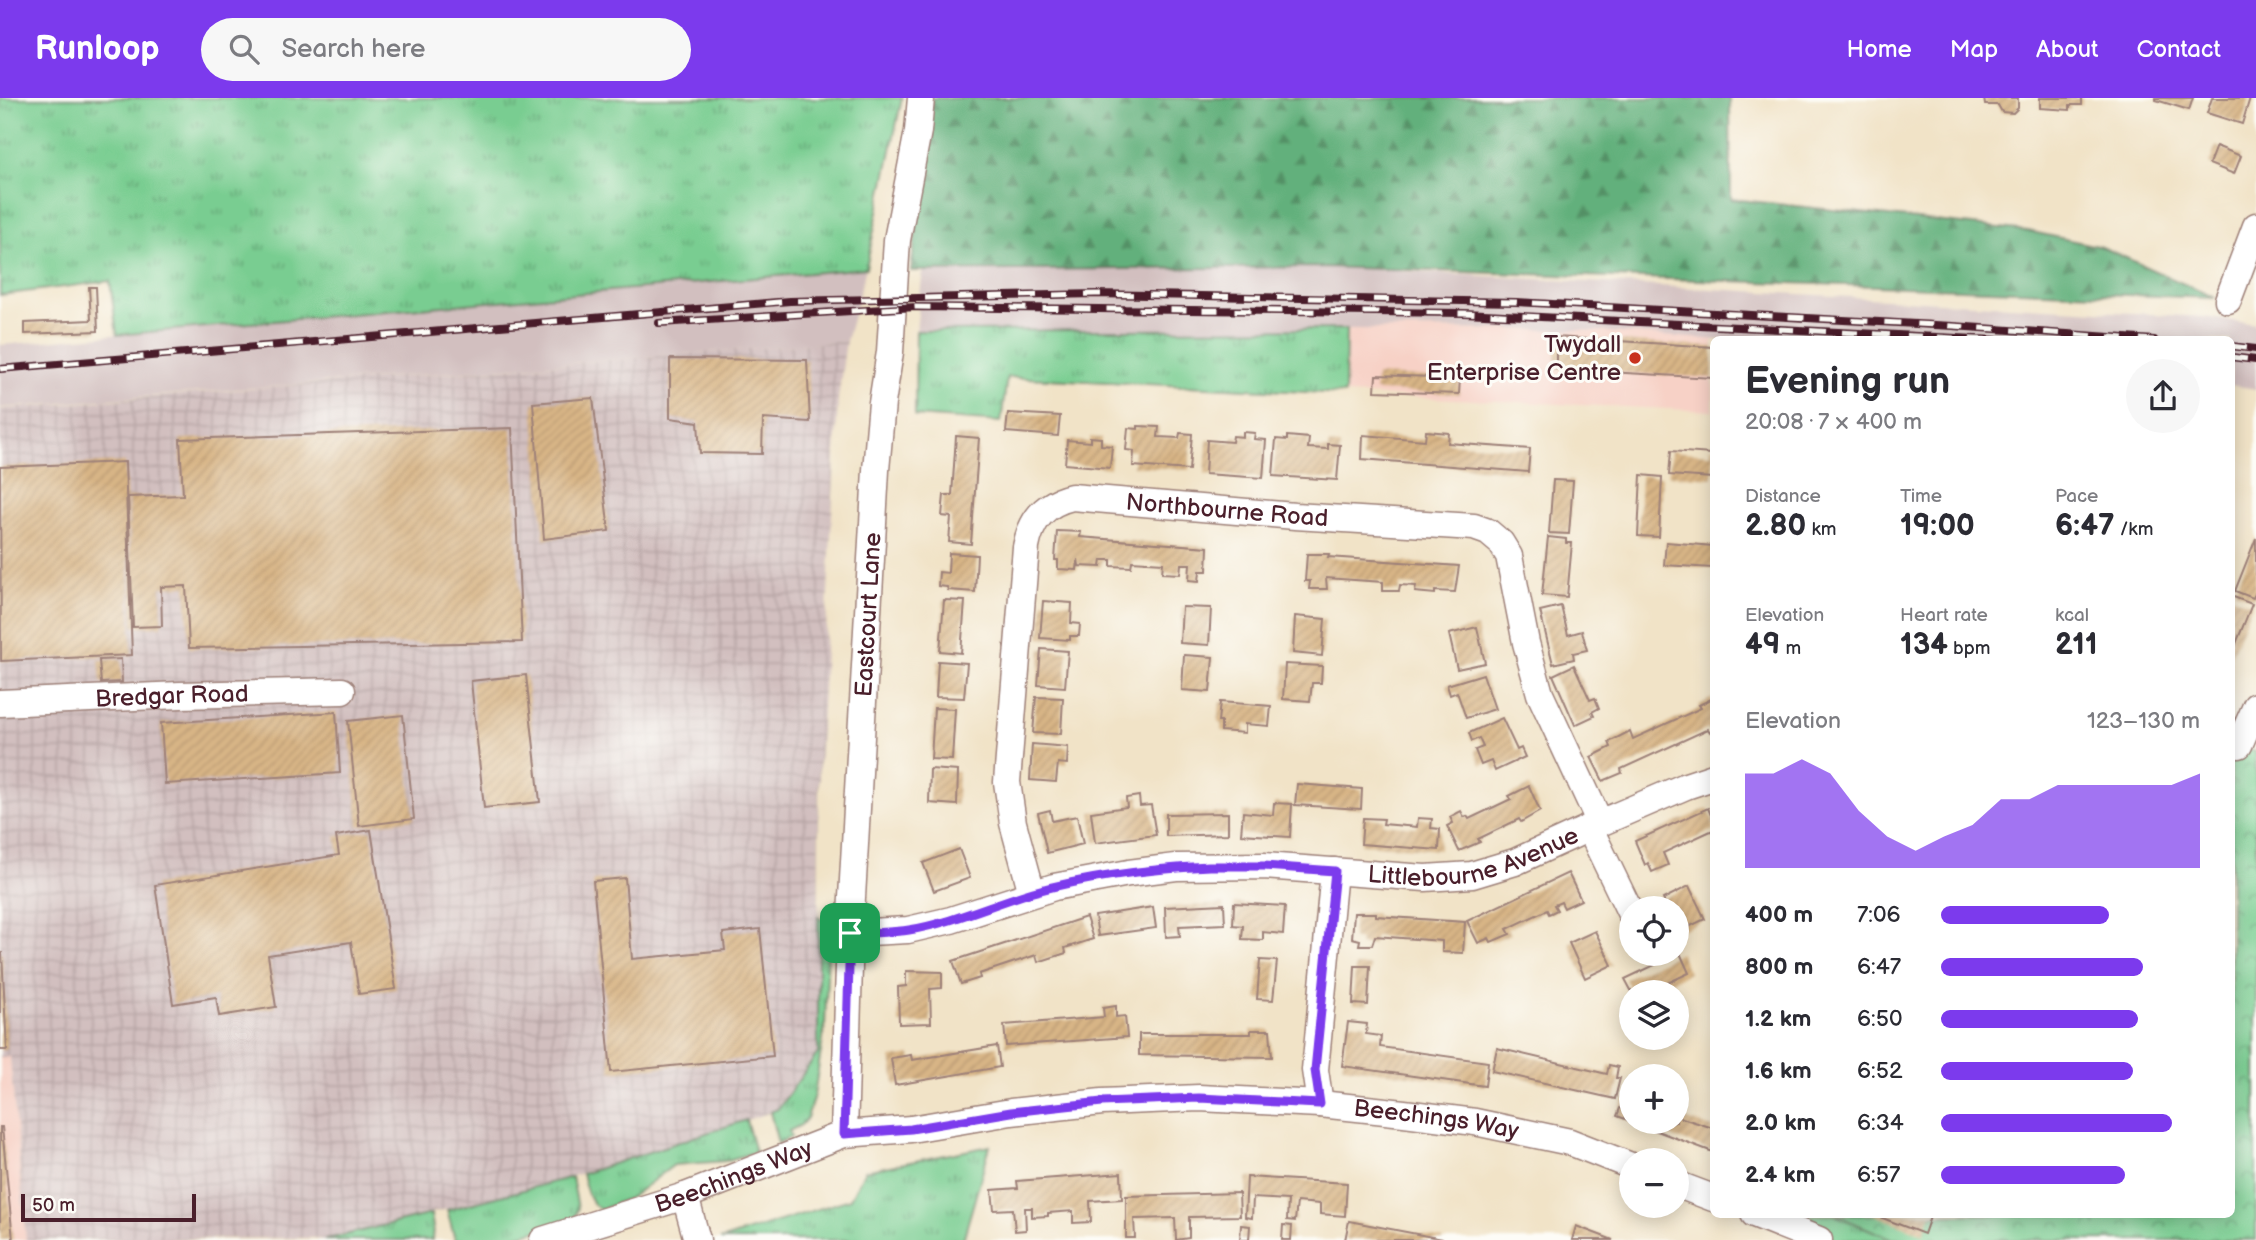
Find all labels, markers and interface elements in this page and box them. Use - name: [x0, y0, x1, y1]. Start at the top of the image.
- search box: [201, 18, 691, 81]
- text: Runloop: [35, 29, 159, 69]
- icon: search: [225, 30, 263, 68]
- text: Search here: [281, 34, 425, 65]
- text: Home: [1847, 35, 1912, 64]
- text: Map: [1950, 35, 1998, 64]
- text: About: [2036, 35, 2098, 64]
- text: Contact: [2136, 35, 2221, 64]
- place label: Twydall Enterprise Centre: [1427, 330, 1621, 387]
- marker: Twydall Enterprise Centre: [1627, 350, 1643, 366]
- text: Evening run: [1745, 359, 1950, 404]
- button: share: [2126, 359, 2200, 433]
- text: 20:08 · 7 × 400 m: [1745, 408, 1922, 436]
- text: Distance: [1745, 485, 1821, 508]
- text: Time: [1900, 485, 1942, 508]
- text: Pace: [2055, 485, 2098, 508]
- street label: Northbourne Road: [1125, 488, 1329, 533]
- text: 2.80: [1745, 508, 1806, 544]
- text: 19:00: [1900, 508, 1975, 544]
- text: 6:47: [2055, 508, 2115, 544]
- text: km: [1806, 518, 1836, 541]
- text: /km: [2115, 518, 2153, 541]
- street label: Eastcourt Lane: [849, 532, 887, 698]
- text: Elevation: [1745, 604, 1824, 627]
- text: Heart rate: [1900, 604, 1988, 627]
- text: kcal: [2055, 604, 2089, 627]
- text: 49: [1745, 627, 1780, 663]
- text: 134: [1900, 627, 1948, 663]
- text: 211: [2055, 627, 2098, 663]
- text: m: [1780, 637, 1801, 660]
- text: bpm: [1948, 637, 1990, 660]
- street label: Bredgar Road: [95, 679, 249, 714]
- text: Elevation: [1745, 707, 1841, 735]
- text: 123–130 m: [2087, 707, 2200, 735]
- street label: Littlebourne Avenue: [1367, 821, 1583, 893]
- map controls: [1619, 896, 1689, 1218]
- button: locate: [1619, 896, 1689, 966]
- text: 400 m: [1745, 901, 1813, 929]
- text: 7:06: [1857, 901, 1901, 929]
- pin: [820, 903, 880, 963]
- icon: arrive: [831, 914, 869, 952]
- text: 800 m: [1745, 953, 1813, 981]
- text: 6:47: [1857, 953, 1901, 981]
- button: layers: [1619, 980, 1689, 1050]
- text: 1.2 km: [1745, 1005, 1811, 1033]
- text: 6:50: [1857, 1005, 1902, 1033]
- text: 1.6 km: [1745, 1057, 1812, 1085]
- text: 6:52: [1857, 1057, 1902, 1085]
- button: +: [1619, 1064, 1689, 1134]
- street label: Beechings Way: [1352, 1094, 1522, 1146]
- text: 2.0 km: [1745, 1109, 1816, 1137]
- text: 6:34: [1857, 1109, 1904, 1137]
- street label: Beechings Way: [651, 1134, 817, 1219]
- button: −: [1619, 1148, 1689, 1218]
- text: 2.4 km: [1745, 1161, 1815, 1189]
- text: 6:57: [1857, 1161, 1900, 1189]
- scale bar: [21, 1191, 196, 1223]
- text: 50 m: [32, 1194, 75, 1217]

